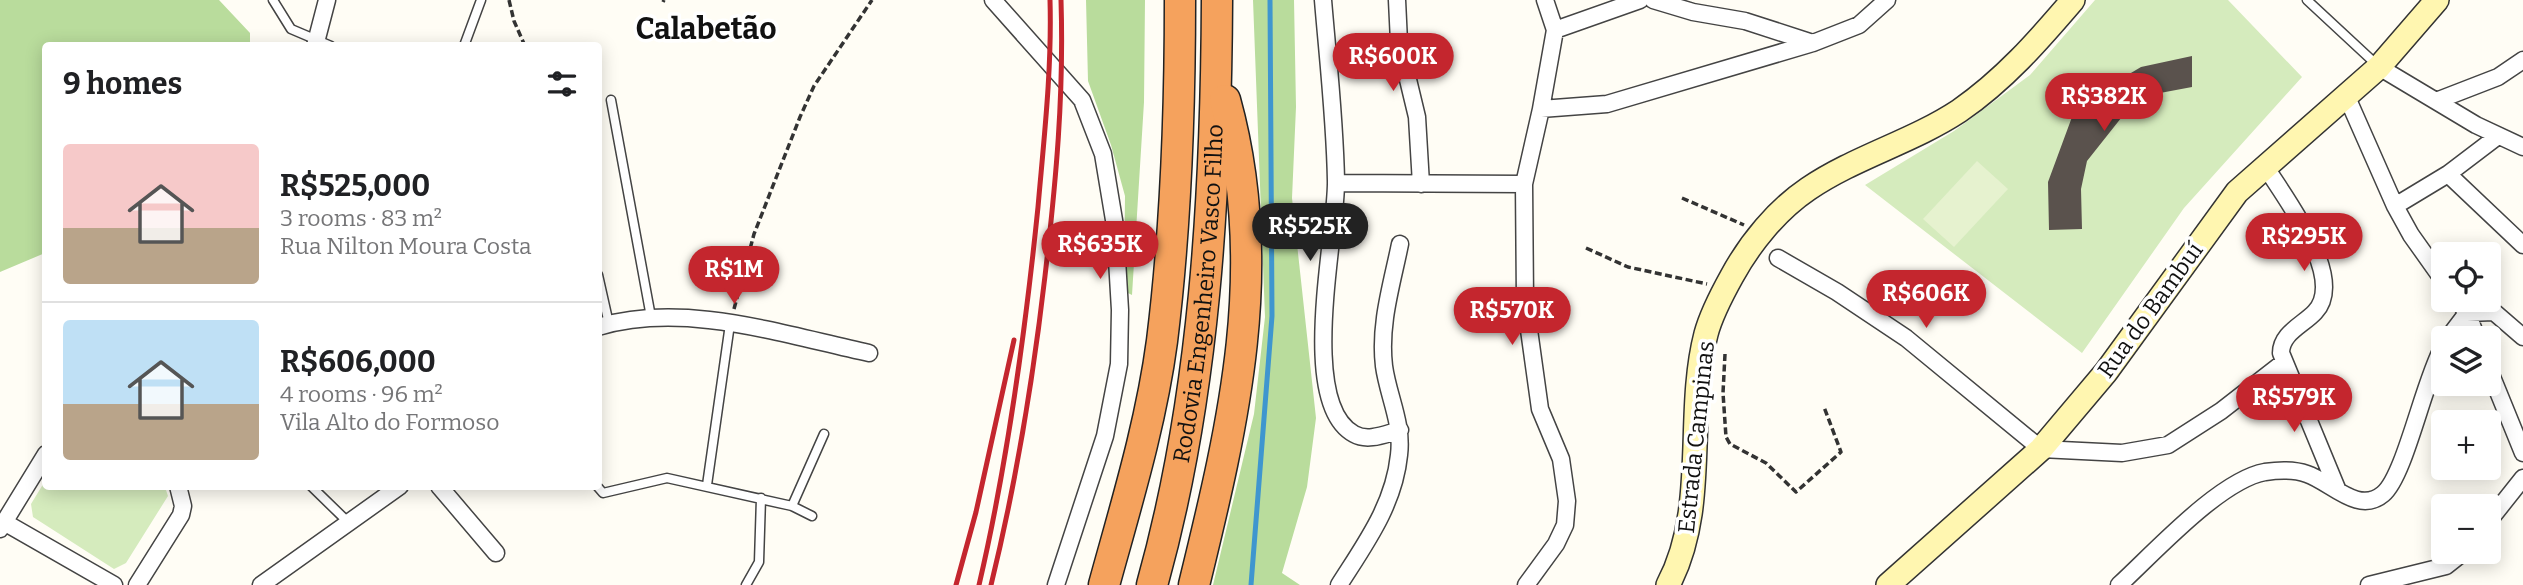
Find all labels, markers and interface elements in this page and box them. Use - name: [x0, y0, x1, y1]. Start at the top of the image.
- district label: Calabetão: [636, 11, 777, 47]
- pin: R$600K: [1336, 34, 1450, 93]
- text: R$600K: [1349, 42, 1437, 70]
- icon: filters: [543, 65, 581, 103]
- text: 9 homes: [63, 66, 182, 102]
- pin: R$382K: [2047, 74, 2161, 133]
- text: R$382K: [2061, 82, 2147, 110]
- street label: Rodovia Engenheiro Vasco Filho: [1167, 124, 1229, 465]
- text: R$525,000: [280, 168, 430, 204]
- icon: home: [119, 172, 203, 256]
- text: 3 rooms · 83 m²: [280, 204, 442, 232]
- pin: R$525K: [1253, 204, 1367, 263]
- text: R$525K: [1268, 212, 1352, 240]
- pin: R$295K: [2247, 214, 2361, 273]
- pin: R$635K: [1043, 222, 1157, 281]
- text: R$295K: [2262, 222, 2346, 250]
- text: R$635K: [1057, 230, 1143, 258]
- text: Rua Nilton Moura Costa: [280, 232, 532, 260]
- street label: Rua do Bambuí: [2091, 237, 2209, 383]
- map controls: [2431, 242, 2501, 564]
- button: locate: [2431, 242, 2501, 312]
- pin: R$1M: [693, 246, 775, 306]
- text: R$1M: [704, 255, 764, 283]
- pin: R$606K: [1869, 270, 1983, 330]
- text: R$606K: [1882, 279, 1970, 307]
- pin: R$570K: [1455, 288, 1569, 347]
- text: R$570K: [1470, 296, 1554, 324]
- button: layers: [2431, 326, 2501, 396]
- street label: Estrada Campinas: [1672, 339, 1720, 535]
- text: R$606,000: [280, 344, 436, 380]
- icon: home: [119, 348, 203, 432]
- pin: R$579K: [2237, 374, 2351, 434]
- text: 4 rooms · 96 m²: [280, 380, 443, 408]
- text: R$579K: [2252, 383, 2336, 411]
- text: Vila Alto do Formoso: [280, 408, 500, 436]
- button: +: [2431, 410, 2501, 480]
- button: −: [2431, 494, 2501, 564]

